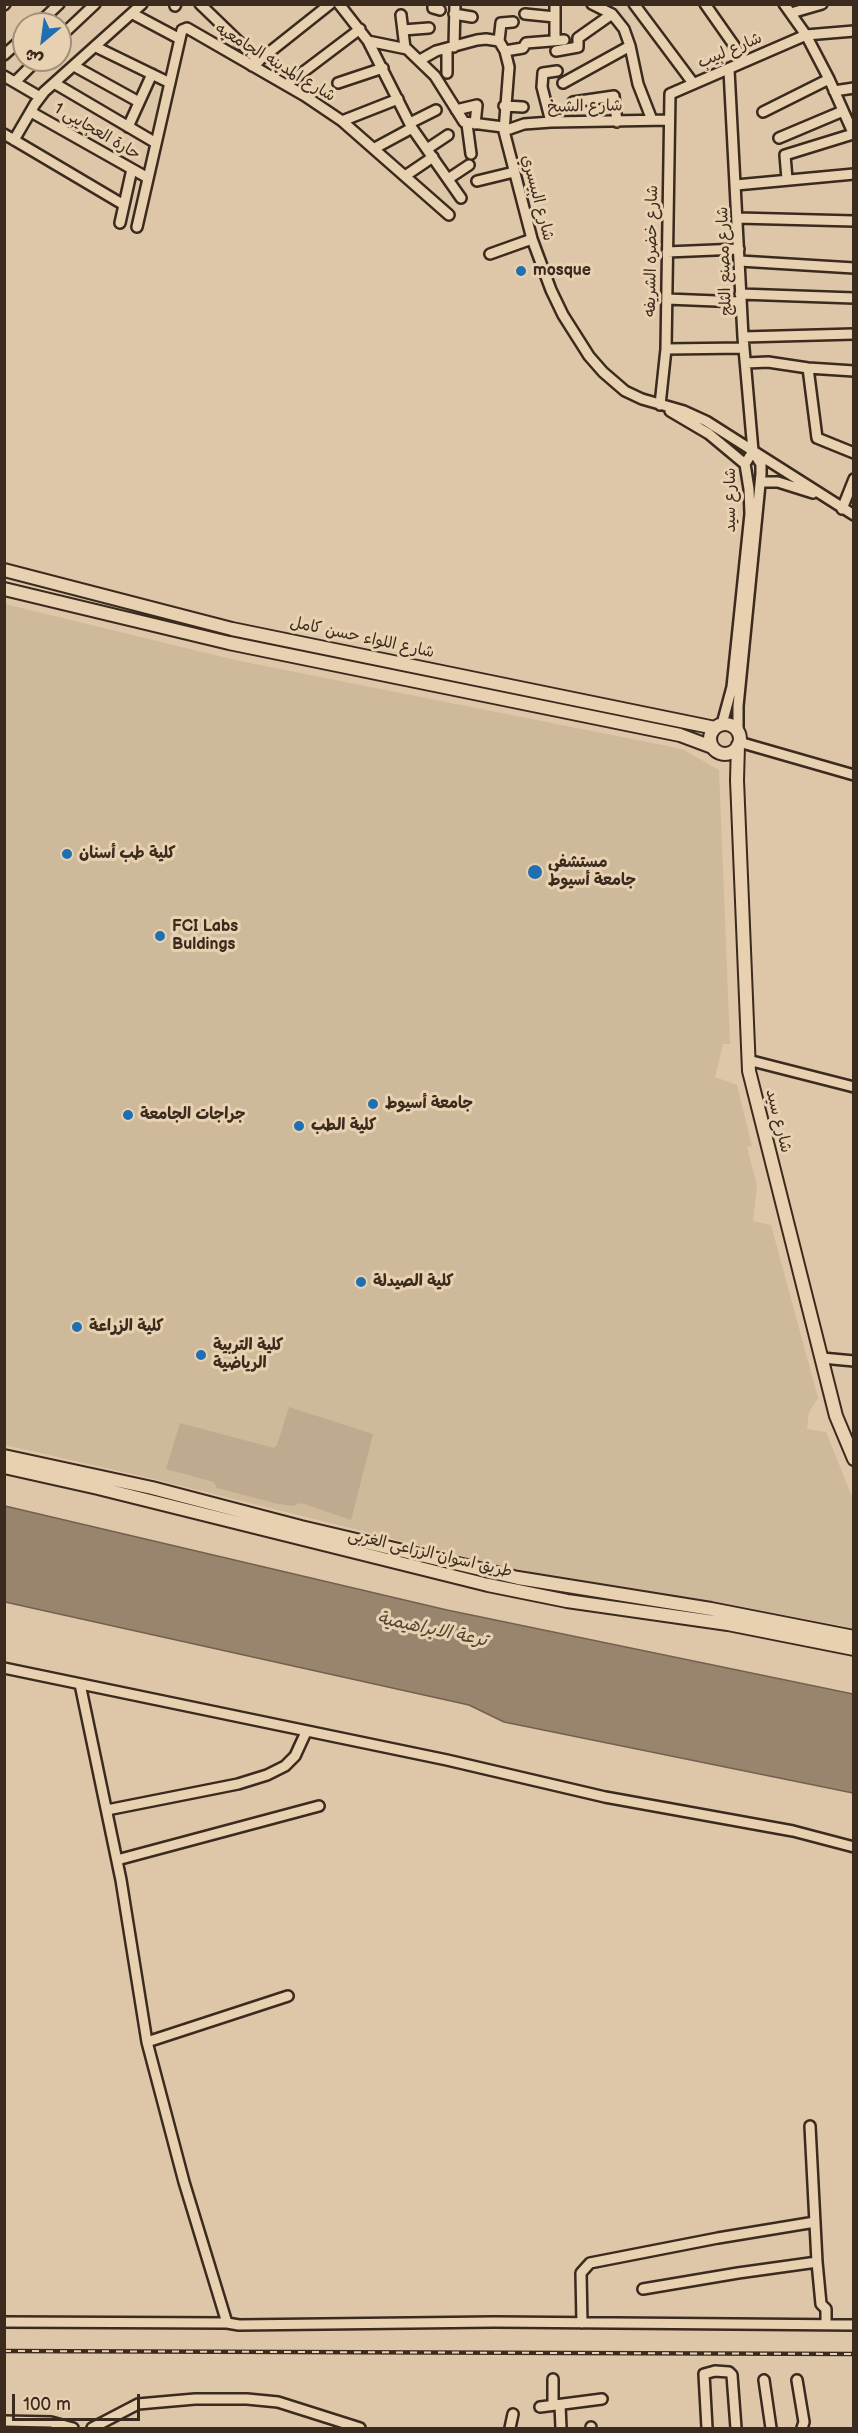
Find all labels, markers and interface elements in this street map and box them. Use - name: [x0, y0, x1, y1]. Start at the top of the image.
- north arrow: [12, 12, 72, 72]
- street label: شارع المدينه الجامعيه: [211, 19, 339, 107]
- street label: شارع لبيب: [695, 29, 765, 73]
- text: ش: [22, 44, 46, 69]
- street label: شارع الشيخ: [547, 97, 623, 117]
- street label: حارة العجايبى 1: [50, 100, 144, 164]
- street label: شارع البيسري: [516, 153, 558, 243]
- street label: شارع خضره الشريفه: [641, 185, 663, 317]
- street label: شارع مصنع الثلج: [713, 206, 737, 316]
- place label: mosque: [533, 261, 591, 281]
- marker: mosque: [514, 264, 528, 278]
- street label: شارع سيد: [721, 468, 741, 532]
- street label: شارع اللواء حسن كامل: [288, 613, 436, 663]
- place label: كلية طب أسنان: [79, 844, 176, 864]
- marker: كلية طب أسنان: [60, 847, 74, 861]
- place label: مستشفی جامعة أسيوط: [548, 853, 636, 891]
- marker: مستشفی جامعة أسيوط: [526, 863, 544, 881]
- place label: FCI Labs Buldings: [172, 917, 238, 955]
- marker: FCI Labs Buldings: [153, 929, 167, 943]
- street label: شارع سيد: [761, 1087, 795, 1155]
- place label: جامعة أسيوط: [385, 1094, 473, 1114]
- marker: جامعة أسيوط: [366, 1097, 380, 1111]
- place label: جراجات الجامعة: [140, 1105, 246, 1125]
- marker: جراجات الجامعة: [121, 1108, 135, 1122]
- place label: كلية الطب: [311, 1116, 376, 1136]
- marker: كلية الطب: [292, 1119, 306, 1133]
- place label: كلية الصيدلة: [373, 1272, 454, 1292]
- marker: كلية الصيدلة: [354, 1275, 368, 1289]
- place label: كلية الزراعة: [89, 1317, 164, 1337]
- marker: كلية الزراعة: [70, 1320, 84, 1334]
- place label: كلية التربية الرياضية: [213, 1336, 283, 1374]
- marker: كلية التربية الرياضية: [194, 1348, 208, 1362]
- street label: طريق اسوان الزراعى الغربى: [346, 1526, 514, 1582]
- water label: ترعة الابراهيمية: [375, 1608, 489, 1652]
- scale bar: [15, 2382, 142, 2420]
- text: 100 m: [23, 2394, 71, 2415]

